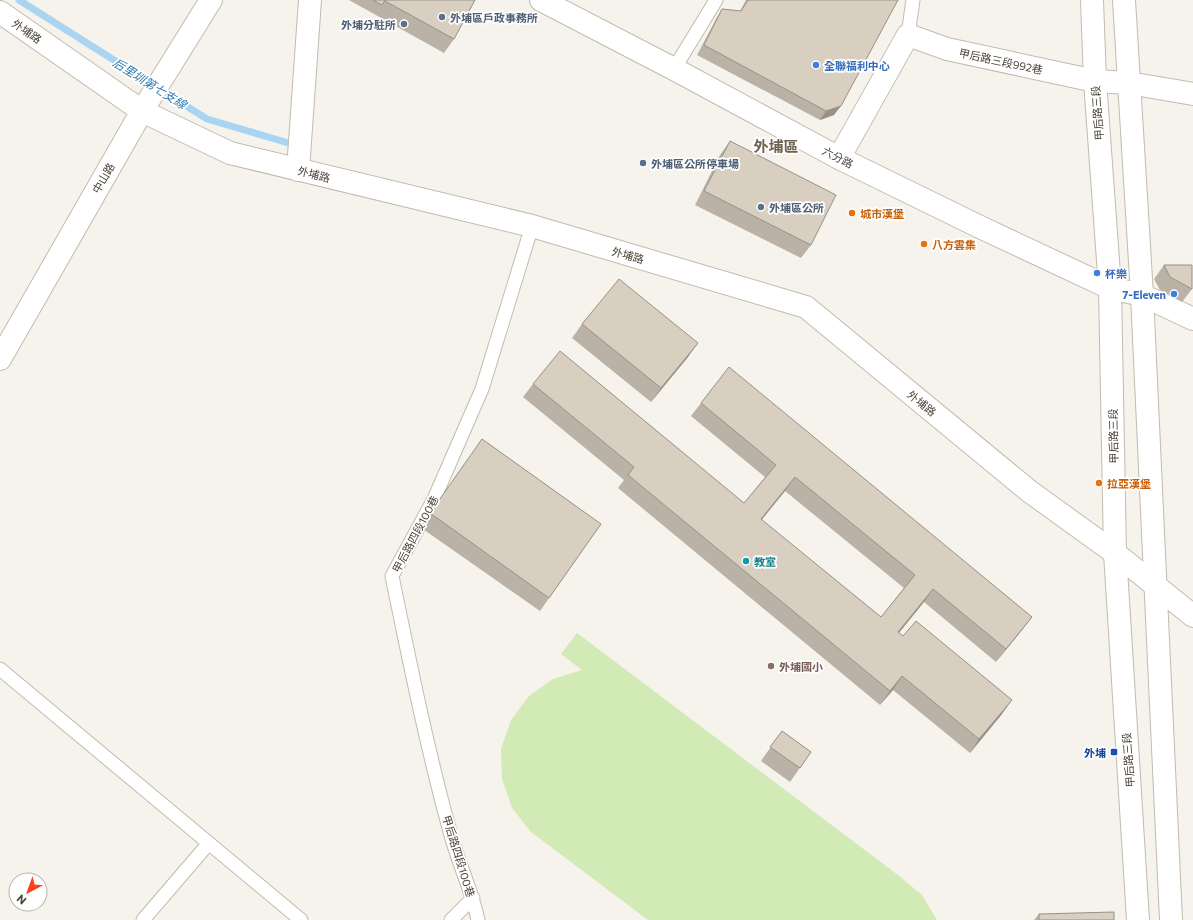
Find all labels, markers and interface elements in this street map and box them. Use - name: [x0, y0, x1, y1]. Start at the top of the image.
- place label: 外埔區戶政事務所: [450, 11, 538, 24]
- marker: 外埔區戶政事務所: [437, 12, 447, 22]
- street label: 外埔路: [10, 16, 44, 46]
- place label: 外埔分駐所: [341, 18, 396, 31]
- marker: 外埔分駐所: [399, 19, 409, 29]
- street label: 甲后路三段992巷: [958, 46, 1044, 76]
- water label: 后里圳第七支線: [111, 55, 191, 112]
- place label: 全聯福利中心: [824, 59, 890, 72]
- marker: 全聯福利中心: [811, 60, 821, 70]
- street label: 甲后路三段: [1089, 85, 1105, 141]
- district label: 外埔區: [753, 137, 799, 155]
- street label: 六分路: [820, 144, 856, 170]
- place label: 外埔區公所停車場: [651, 157, 739, 170]
- marker: 外埔區公所停車場: [638, 158, 648, 168]
- street label: 中山路: [89, 160, 117, 196]
- street label: 外埔路: [296, 164, 332, 184]
- place label: 外埔區公所: [769, 201, 824, 214]
- marker: 外埔區公所: [756, 202, 766, 212]
- place label: 城市漢堡: [860, 207, 904, 220]
- marker: 城市漢堡: [847, 208, 857, 218]
- place label: 八方雲集: [932, 238, 976, 251]
- marker: 八方雲集: [919, 239, 929, 249]
- street label: 外埔路: [610, 244, 646, 266]
- place label: 杯樂: [1105, 267, 1127, 280]
- marker: 杯樂: [1092, 268, 1102, 278]
- place label: 7-Eleven: [1122, 288, 1166, 301]
- marker: 7-Eleven: [1169, 289, 1179, 299]
- street label: 外埔路: [905, 388, 939, 418]
- street label: 甲后路三段: [1106, 408, 1120, 464]
- place label: 拉亞漢堡: [1107, 477, 1151, 490]
- marker: 拉亞漢堡: [1094, 478, 1104, 488]
- street label: 甲后路四段100巷: [389, 493, 441, 575]
- place label: 教室: [754, 555, 776, 568]
- marker: 教室: [741, 556, 751, 566]
- place label: 外埔國小: [779, 660, 823, 673]
- marker: 外埔國小: [766, 661, 776, 671]
- street label: 甲后路三段: [1120, 732, 1136, 788]
- place label: 外埔: [1084, 746, 1106, 759]
- marker: 外埔: [1109, 747, 1119, 757]
- street label: 甲后路四段100巷: [440, 813, 478, 899]
- north arrow: [8, 872, 48, 912]
- text: N: [14, 892, 28, 908]

